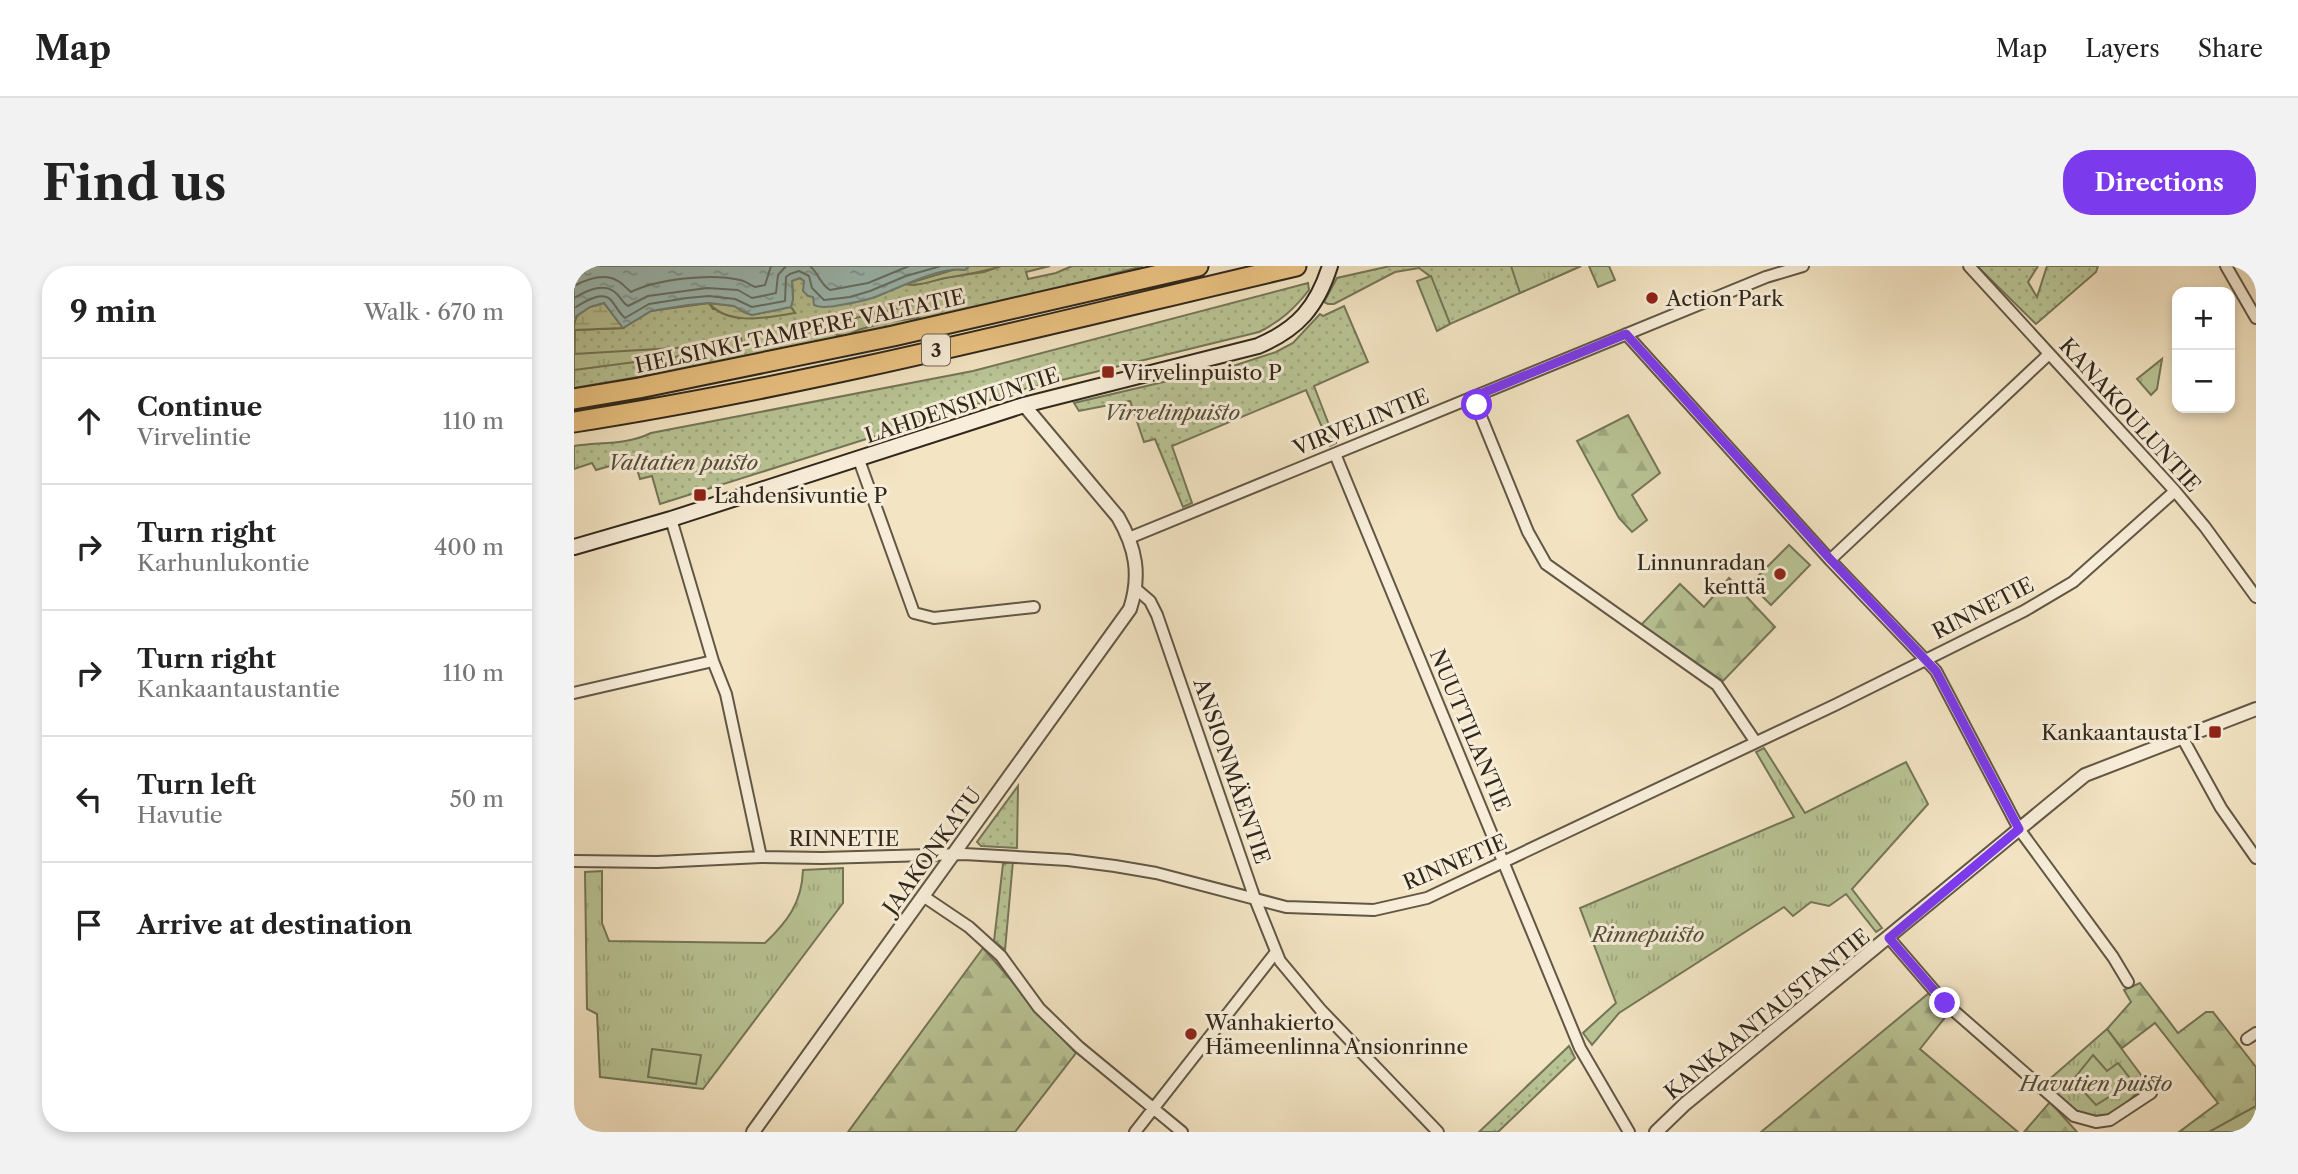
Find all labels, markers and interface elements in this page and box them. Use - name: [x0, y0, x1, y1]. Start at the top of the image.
- text: Map: [35, 28, 111, 69]
- text: Map: [1996, 34, 2047, 63]
- text: Layers: [2085, 34, 2160, 63]
- text: Share: [2198, 34, 2263, 63]
- button: Directions: [2063, 150, 2256, 215]
- text: Find us: [42, 152, 226, 213]
- street label: HELSINKI-TAMPERE VALTATIE: [633, 284, 967, 378]
- place label: Action Park: [1665, 286, 1784, 311]
- map controls: [2172, 287, 2235, 413]
- button: +: [2172, 287, 2235, 350]
- marker: Action Park: [1644, 290, 1660, 306]
- text: 9 min: [70, 293, 157, 330]
- text: Walk · 670 m: [364, 298, 504, 326]
- street label: KANAKOULUNTIE: [2054, 333, 2206, 497]
- road number: 3: [922, 334, 950, 366]
- button: −: [2172, 350, 2235, 413]
- place label: Virvelinpuisto P: [1121, 360, 1282, 385]
- street label: LAHDENSIVUNTIE: [862, 362, 1062, 448]
- marker: Virvelinpuisto P: [1100, 364, 1116, 380]
- street label: VIRVELINTIE: [1288, 383, 1433, 461]
- route start: [1461, 389, 1492, 420]
- text: Continue: [137, 391, 262, 423]
- park label: Virvelinpuisto: [1104, 400, 1240, 425]
- icon: ahead: [70, 402, 108, 440]
- text: 110 m: [443, 407, 504, 435]
- text: Virvelintie: [137, 423, 251, 451]
- park label: Valtatien puisto: [608, 450, 759, 475]
- place label: Lahdensivuntie P: [714, 483, 888, 508]
- marker: Lahdensivuntie P: [692, 487, 708, 503]
- text: Turn right: [137, 517, 276, 549]
- icon: right: [70, 528, 108, 566]
- text: 400 m: [434, 533, 504, 561]
- text: Karhunlukontie: [137, 549, 310, 577]
- place label: Linnunradan kenttä: [1637, 550, 1767, 599]
- marker: Linnunradan kenttä: [1772, 566, 1788, 582]
- street label: RINNETIE: [1928, 572, 2038, 644]
- text: Turn right: [137, 643, 276, 675]
- street label: NUUTTILANTIE: [1425, 645, 1515, 815]
- icon: right: [70, 654, 108, 692]
- text: 110 m: [443, 659, 504, 687]
- street label: ANSIONMÄENTIE: [1188, 674, 1275, 867]
- text: Kankaantaustantie: [137, 675, 340, 703]
- place label: Kankaantausta I: [2041, 720, 2201, 745]
- marker: Kankaantausta I: [2207, 724, 2223, 740]
- text: Turn left: [137, 769, 256, 801]
- icon: left: [70, 780, 108, 818]
- street label: JAAKONKATU: [876, 783, 986, 922]
- text: 50 m: [449, 785, 504, 813]
- text: Havutie: [137, 801, 223, 829]
- street label: RINNETIE: [789, 826, 899, 851]
- street label: RINNETIE: [1399, 829, 1511, 895]
- icon: arrive: [70, 906, 108, 944]
- text: Arrive at destination: [137, 909, 412, 941]
- park label: Rinnepuisto: [1590, 922, 1705, 947]
- street label: KANKAANTAUSTANTIE: [1659, 923, 1875, 1105]
- route end: [1929, 987, 1960, 1018]
- place label: Wanhakierto Hämeenlinna Ansionrinne: [1204, 1010, 1468, 1059]
- marker: Wanhakierto Hämeenlinna Ansionrinne: [1183, 1026, 1199, 1042]
- park label: Havutien puisto: [2018, 1071, 2173, 1096]

